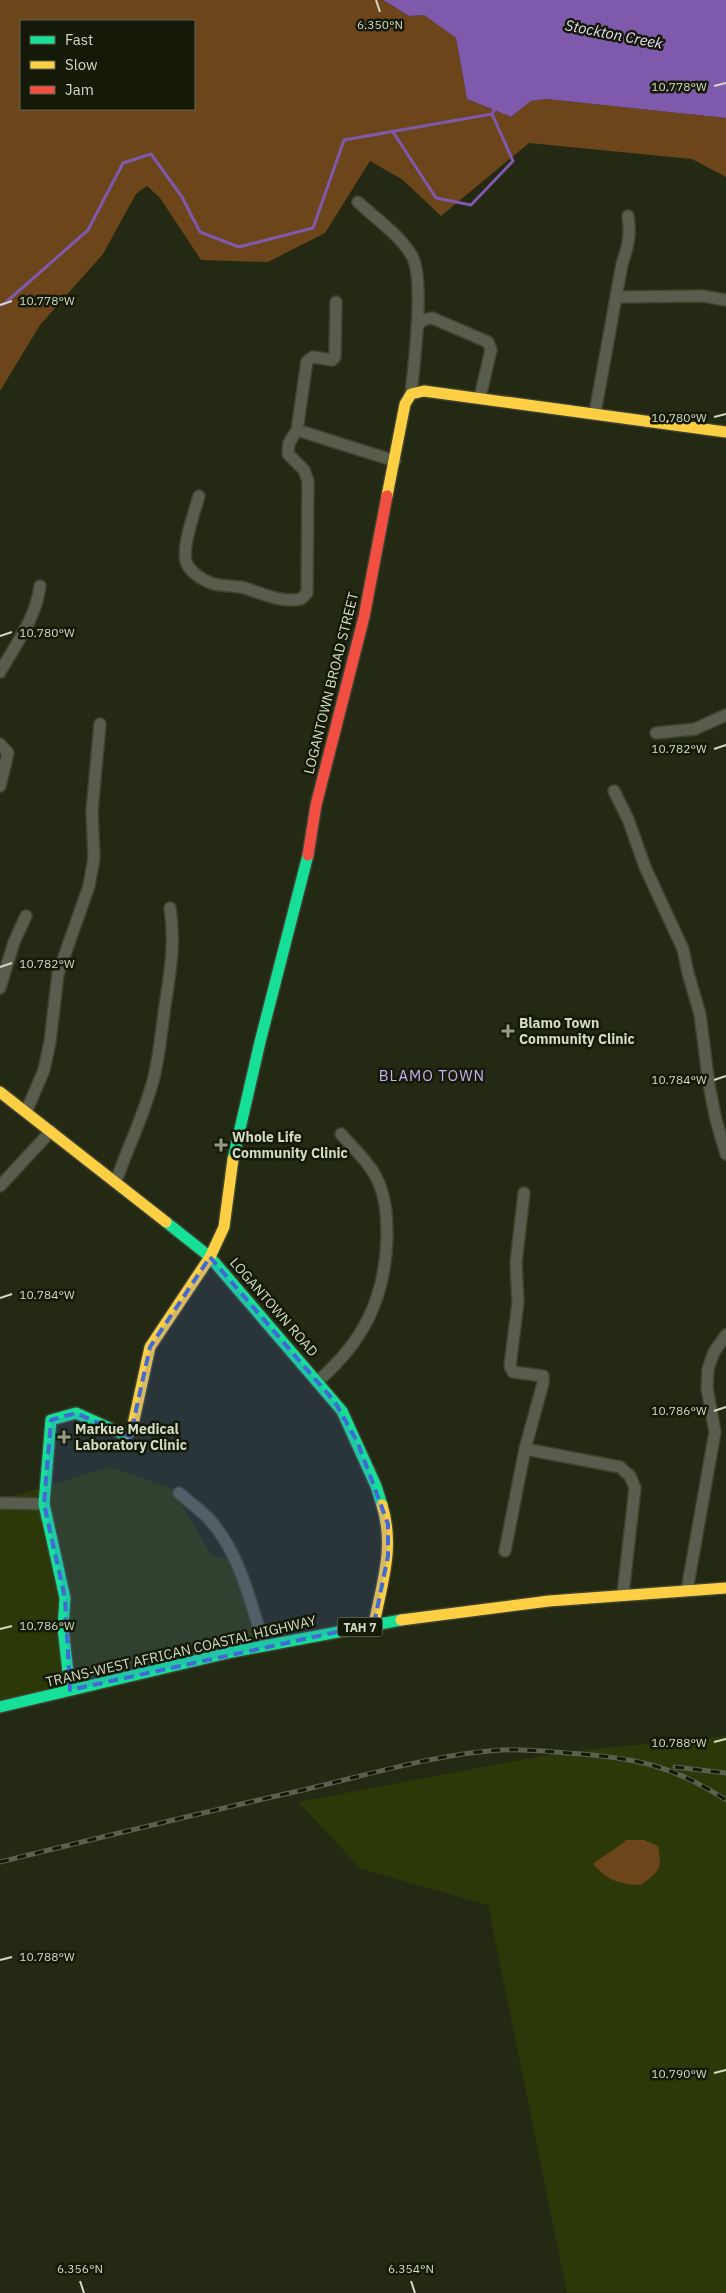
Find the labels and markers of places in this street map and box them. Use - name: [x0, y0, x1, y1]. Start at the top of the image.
- place label: Blamo Town Community Clinic: [519, 1014, 635, 1048]
- marker: Blamo Town Community Clinic: [501, 1024, 515, 1038]
- place label: Whole Life Community Clinic: [232, 1128, 348, 1162]
- marker: Whole Life Community Clinic: [214, 1138, 228, 1152]
- place label: Markue Medical Laboratory Clinic: [75, 1420, 187, 1454]
- marker: Markue Medical Laboratory Clinic: [57, 1430, 71, 1444]

